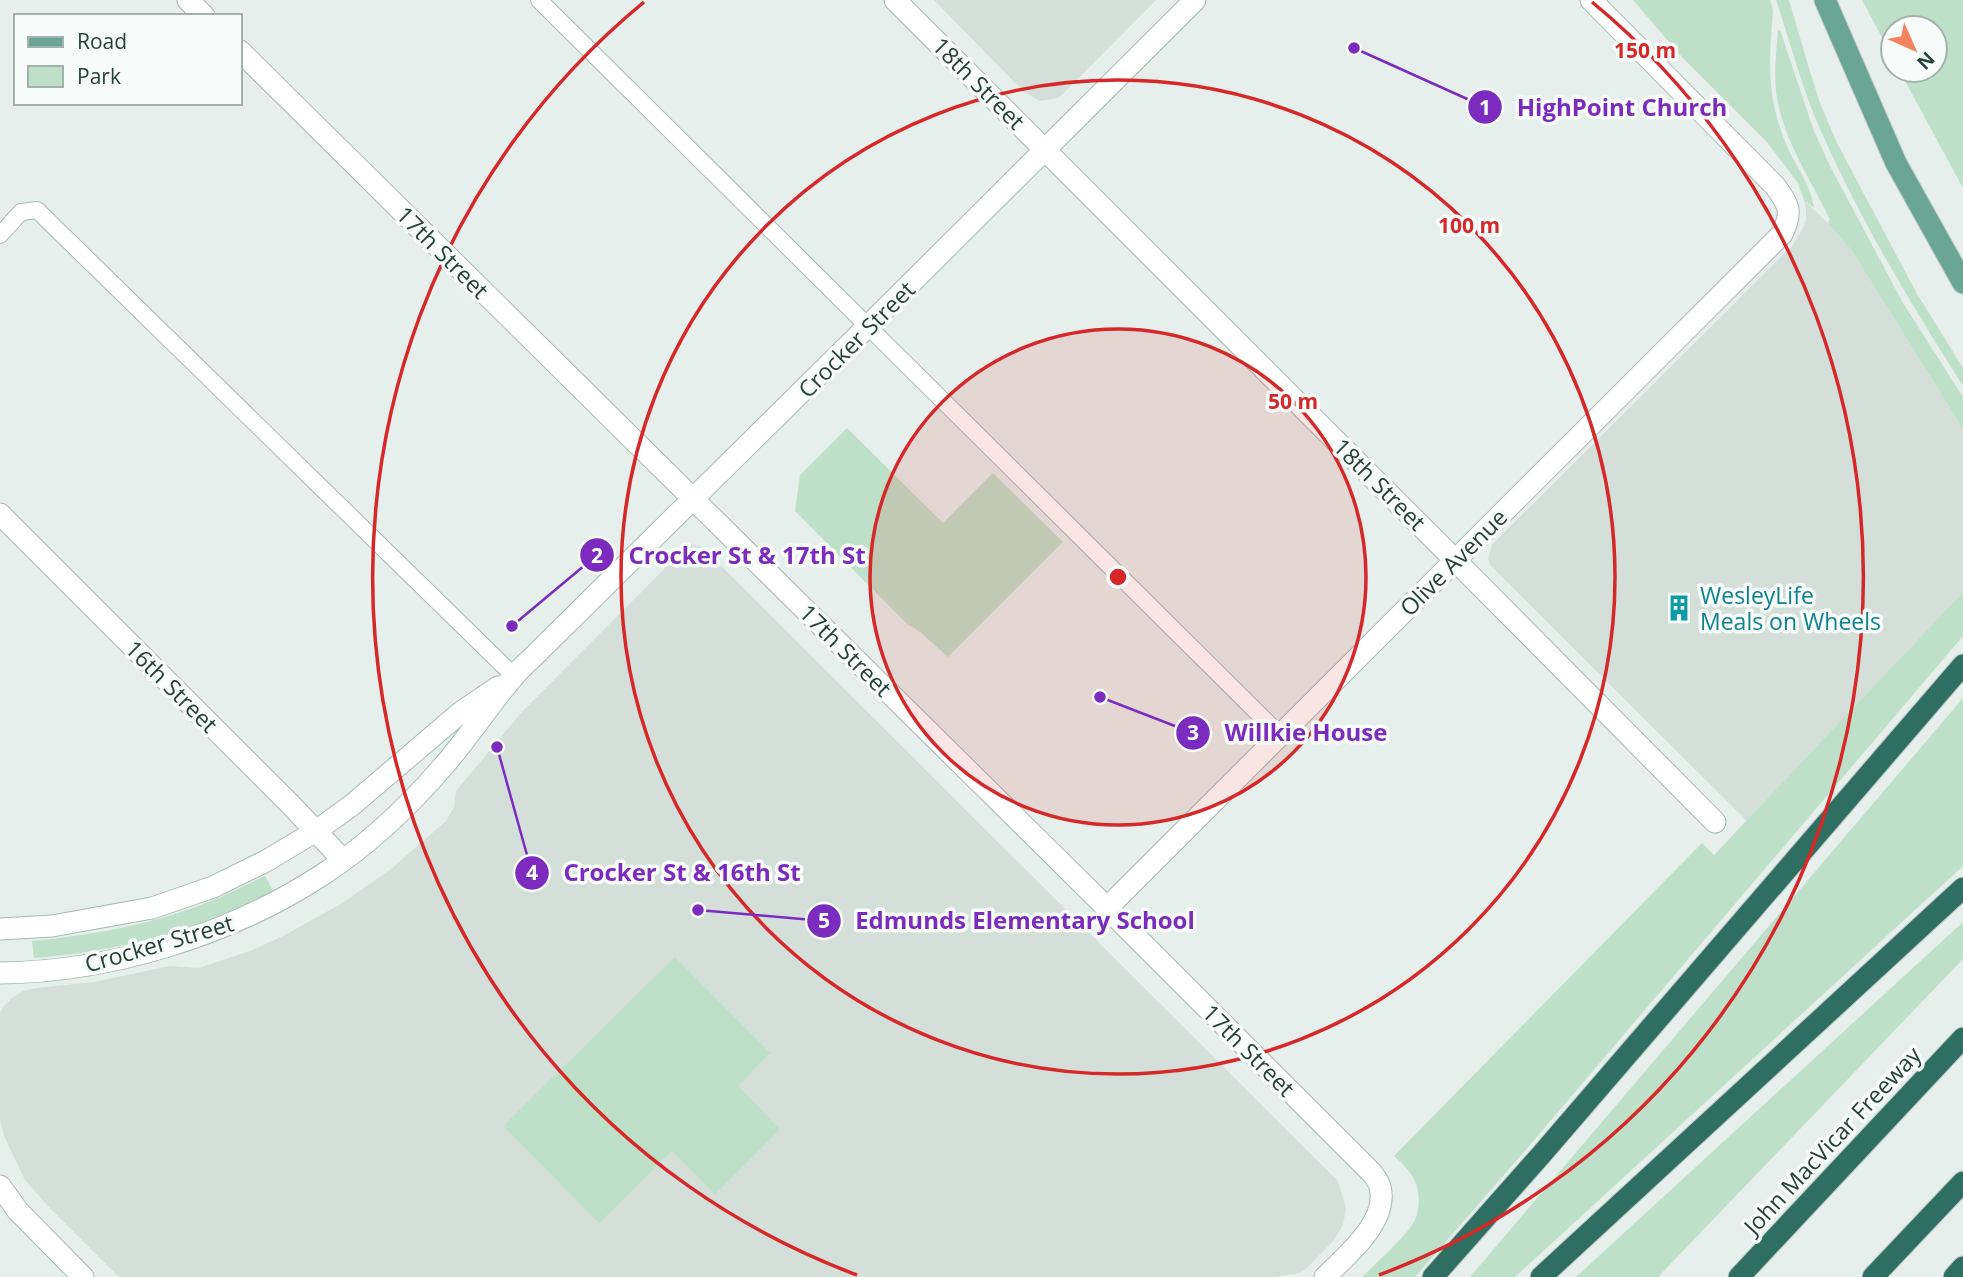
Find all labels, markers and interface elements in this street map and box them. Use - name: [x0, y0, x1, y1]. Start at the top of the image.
- legend: [14, 14, 242, 105]
- north arrow: [1879, 14, 1949, 84]
- text: Road: [77, 27, 127, 55]
- street label: 18th Street: [926, 30, 1032, 136]
- text: 150 m: [1614, 36, 1676, 64]
- text: N: [1911, 46, 1941, 76]
- text: Park: [77, 62, 121, 90]
- callout: HighPoint Church: [1468, 85, 1741, 130]
- text: HighPoint Church: [1517, 90, 1727, 123]
- text: 1: [1479, 93, 1491, 121]
- street label: 17th Street: [390, 199, 496, 305]
- text: 100 m: [1438, 211, 1500, 239]
- street label: Crocker Street: [790, 273, 922, 405]
- text: 50 m: [1268, 387, 1318, 415]
- street label: 18th Street: [1327, 431, 1433, 537]
- street label: Olive Avenue: [1392, 501, 1514, 623]
- callout: Crocker St & 17th St: [580, 533, 880, 578]
- text: Crocker St & 17th St: [628, 538, 866, 571]
- text: 2: [591, 541, 603, 569]
- centre of rings: [1106, 565, 1130, 589]
- place label: WesleyLife Meals on Wheels: [1700, 579, 1881, 637]
- building icon: WesleyLife Meals on Wheels: [1664, 593, 1694, 623]
- street label: 17th Street: [793, 597, 899, 703]
- street label: 16th Street: [119, 633, 225, 739]
- callout: Willkie House: [1176, 710, 1402, 755]
- text: Willkie House: [1225, 715, 1387, 748]
- text: 3: [1187, 718, 1199, 746]
- callout: Crocker St & 16th St: [514, 851, 815, 896]
- text: Crocker St & 16th St: [563, 855, 801, 888]
- text: 4: [526, 858, 538, 886]
- callout: Edmunds Elementary School: [806, 898, 1209, 943]
- text: Edmunds Elementary School: [855, 903, 1195, 936]
- street label: Crocker Street: [81, 906, 237, 980]
- text: 5: [818, 906, 830, 934]
- street label: 17th Street: [1196, 997, 1302, 1103]
- street label: John MacVicar Freeway: [1735, 1039, 1928, 1243]

